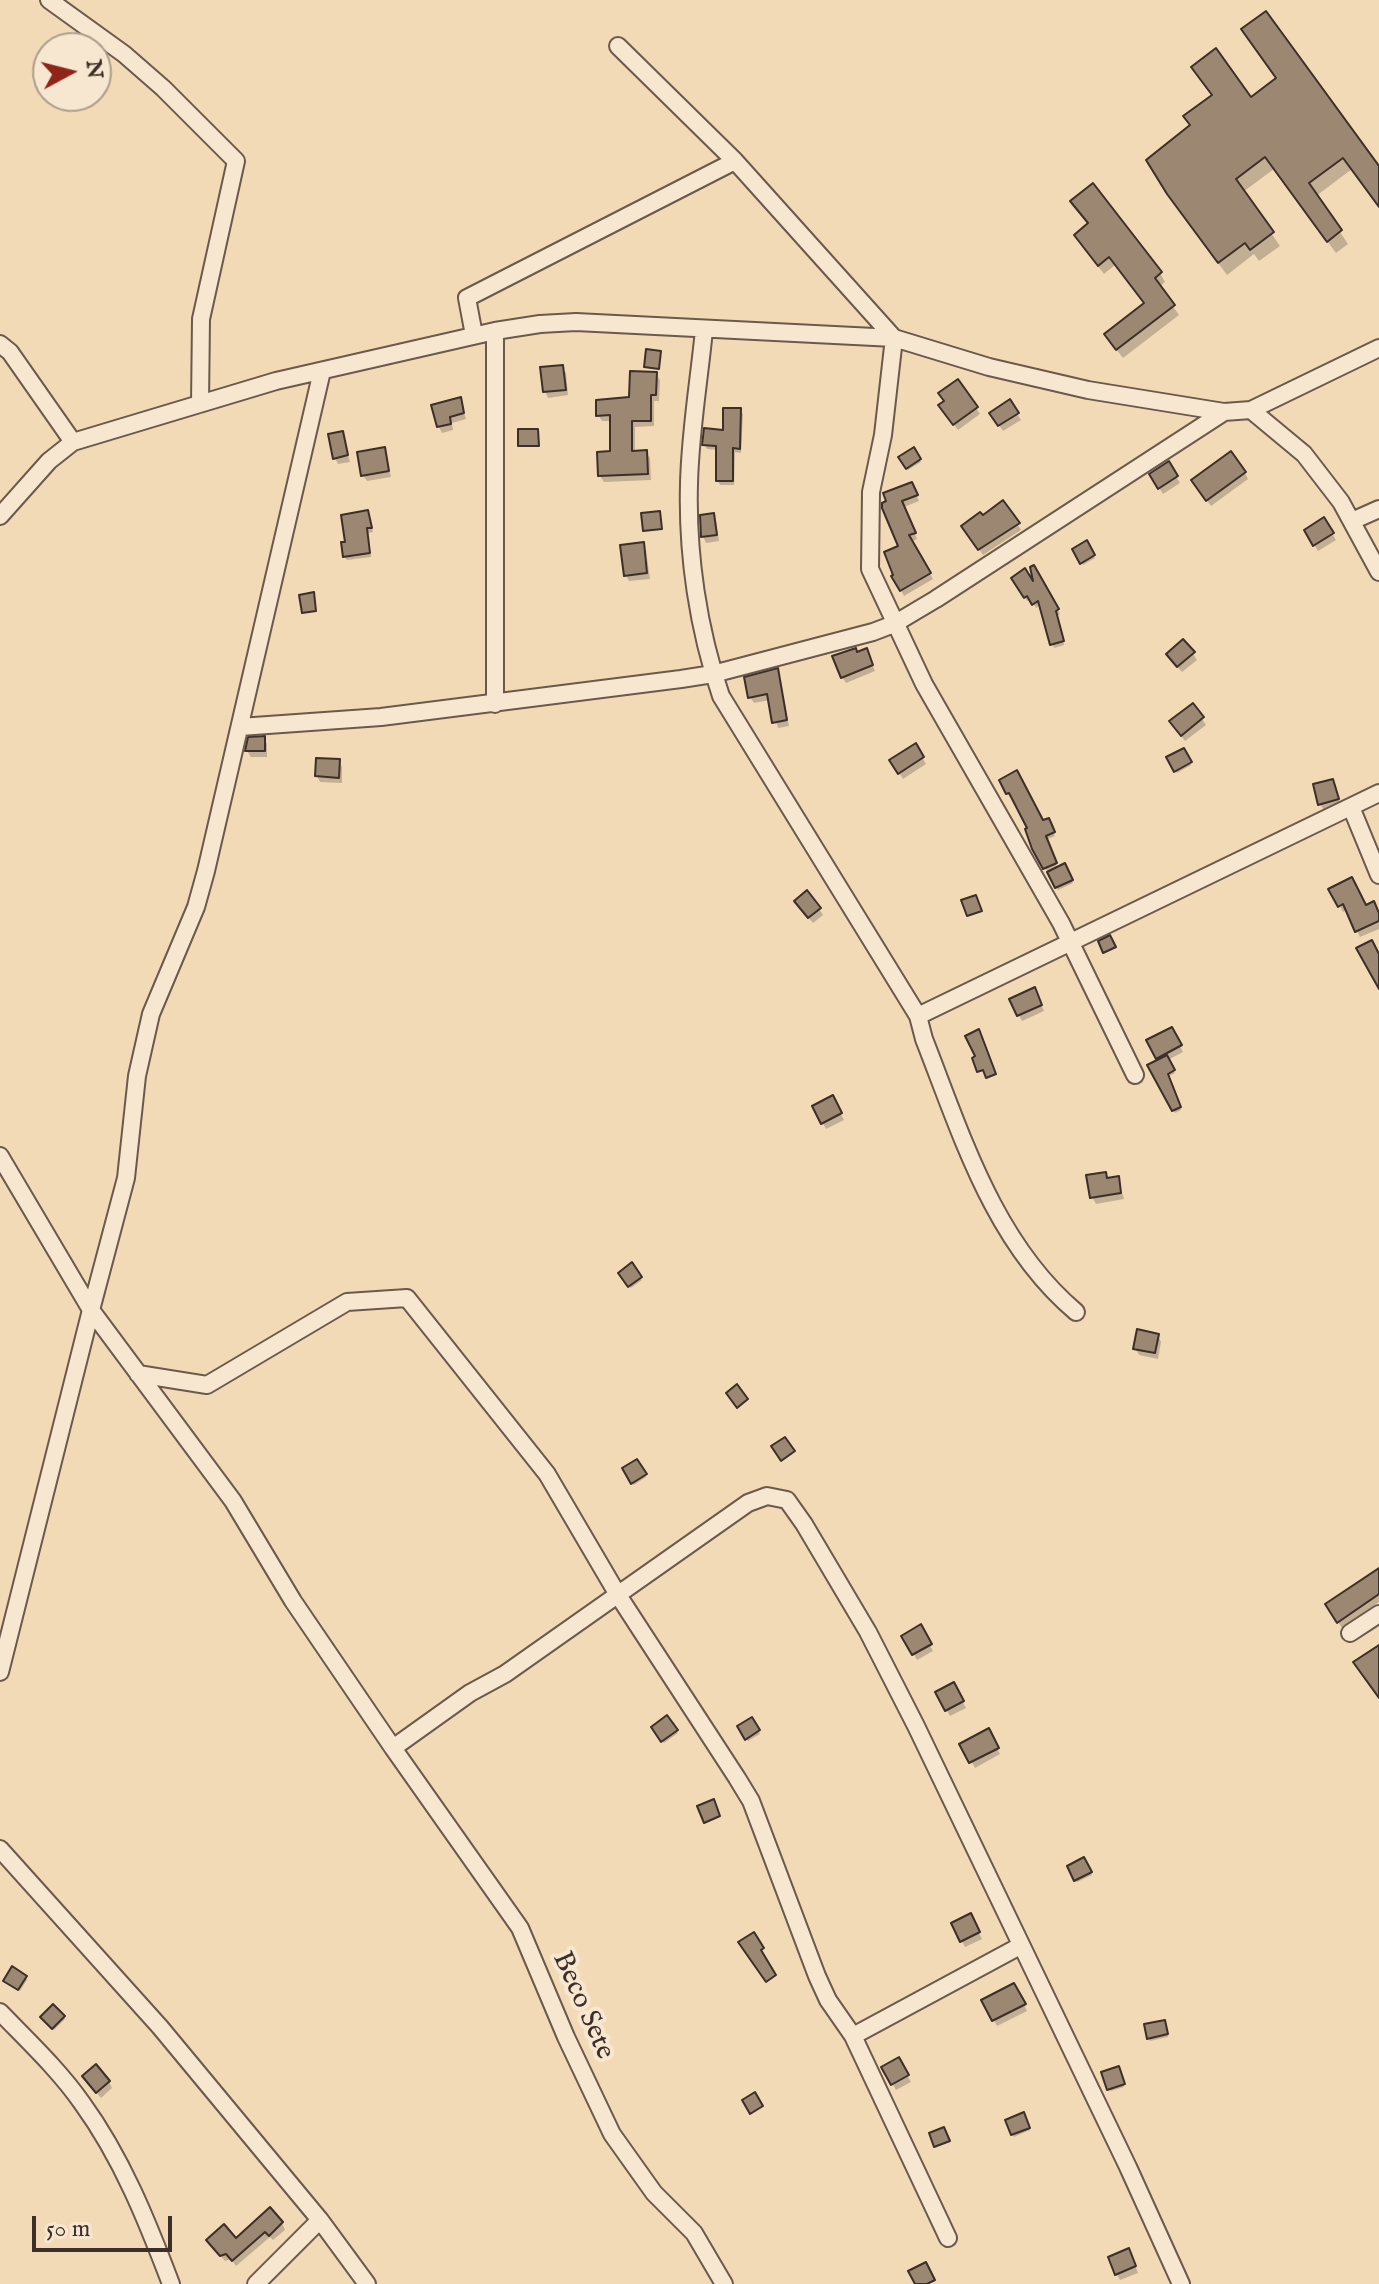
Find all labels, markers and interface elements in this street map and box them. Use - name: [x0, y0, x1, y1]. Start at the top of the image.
- north arrow: [32, 32, 112, 112]
- text: N: [79, 58, 109, 80]
- street label: Beco Sete: [543, 1947, 621, 2065]
- scale bar: [36, 2200, 176, 2250]
- text: 50 m: [46, 2214, 90, 2245]

